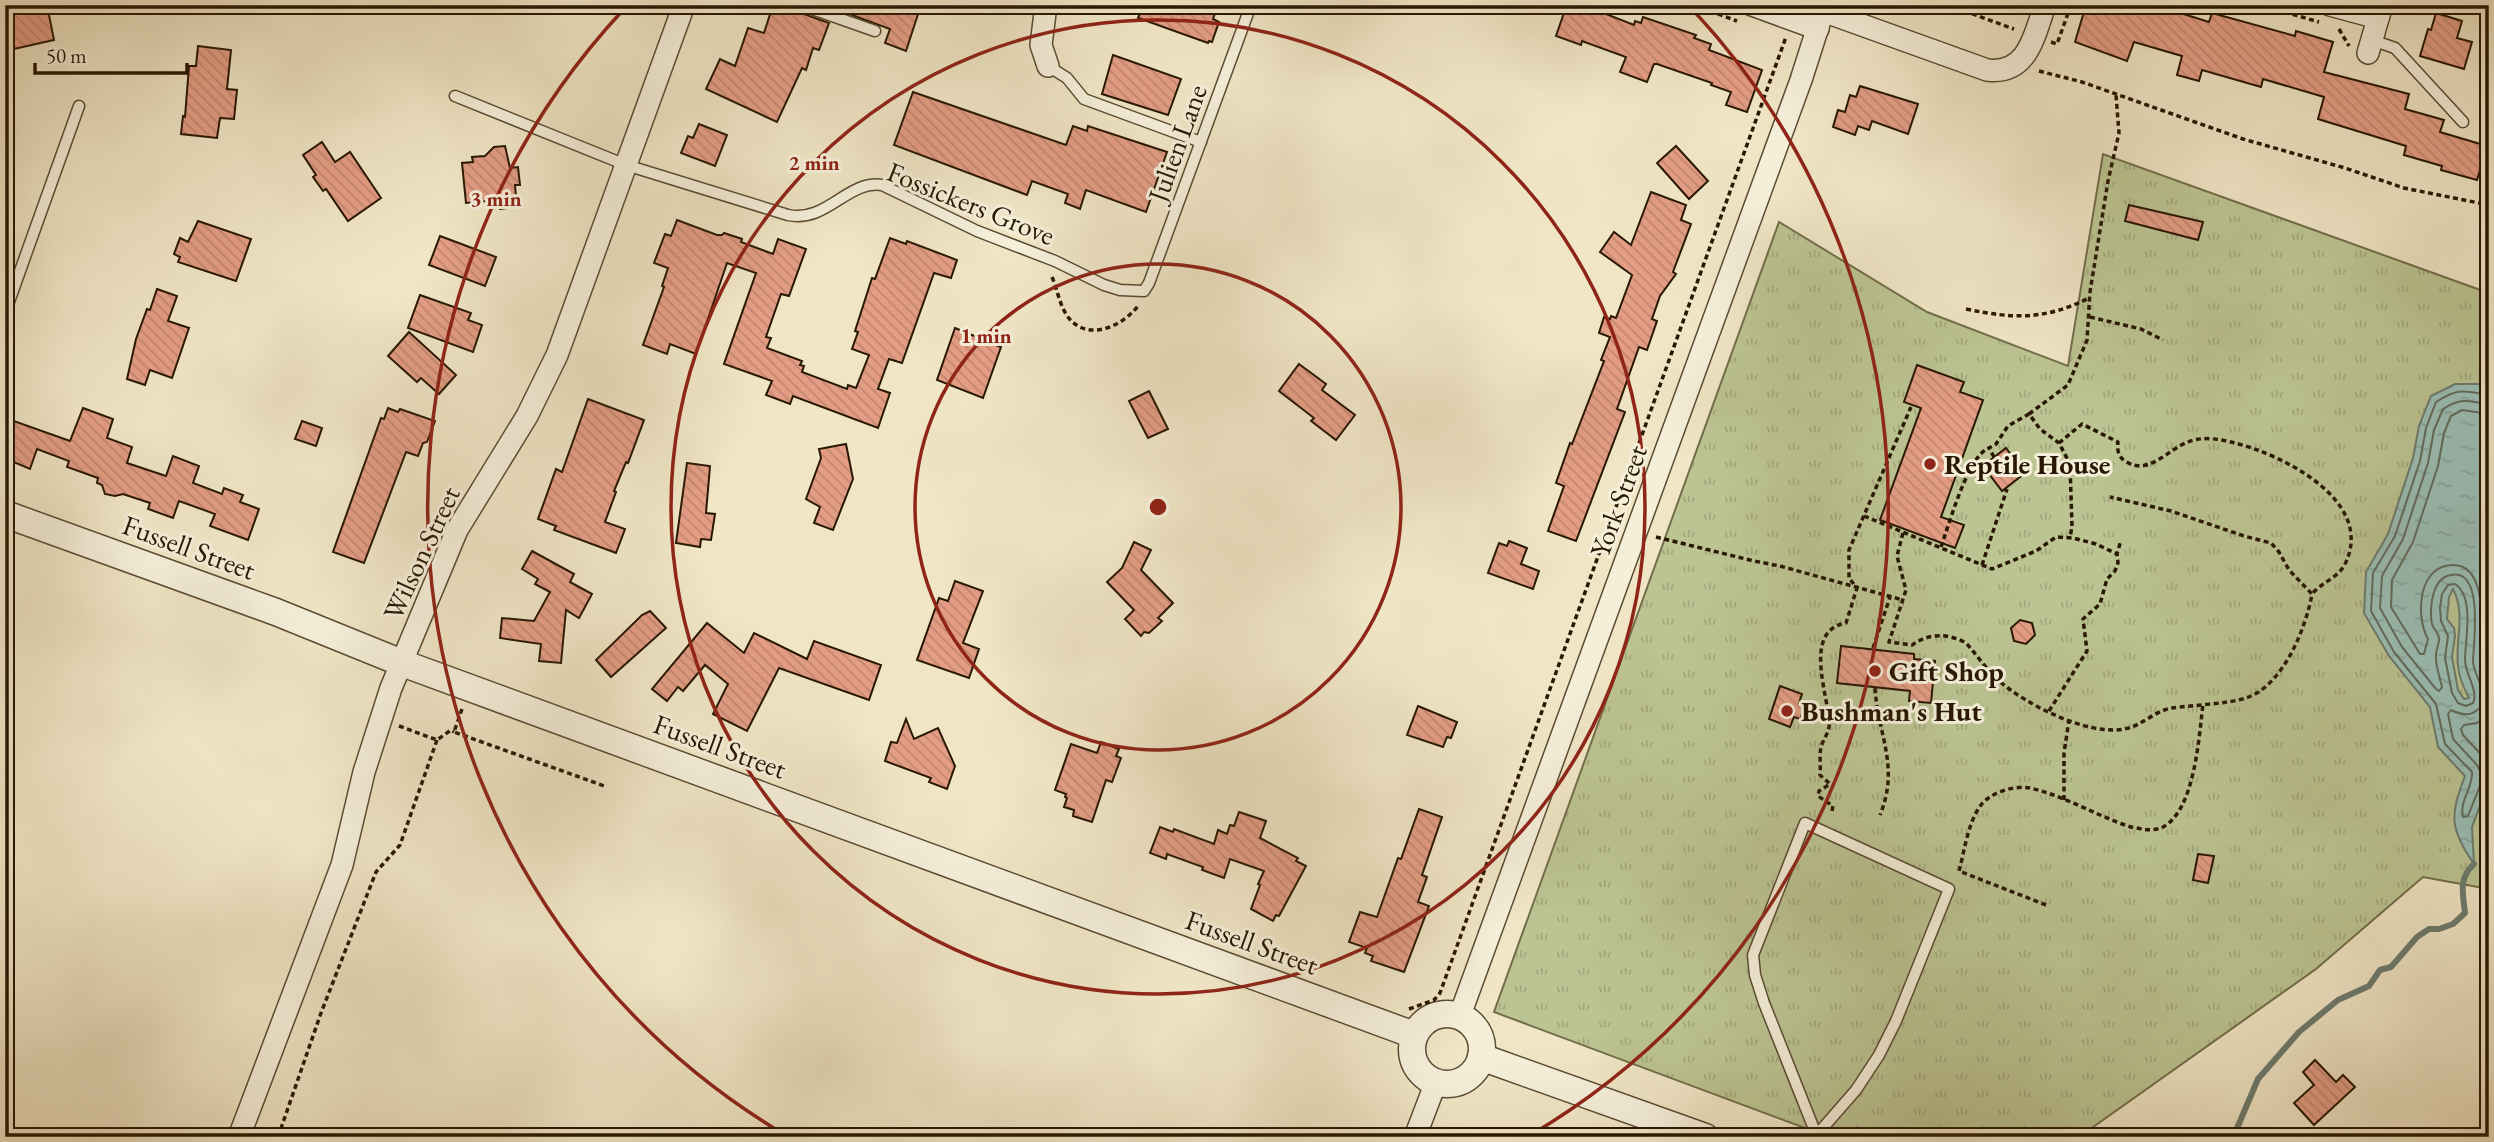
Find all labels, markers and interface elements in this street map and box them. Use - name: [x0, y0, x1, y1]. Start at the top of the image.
- scale bar: [35, 32, 187, 76]
- text: 50 m: [46, 42, 87, 69]
- street label: Julien Lane: [1138, 79, 1215, 209]
- text: 2 min: [788, 149, 840, 176]
- street label: Fossickers Grove: [882, 153, 1060, 253]
- text: 3 min: [470, 185, 522, 212]
- text: 1 min: [960, 322, 1012, 349]
- street label: York Street: [1581, 440, 1655, 562]
- place label: Reptile House: [1944, 446, 2110, 482]
- marker: Reptile House: [1922, 456, 1938, 472]
- street label: Wilson Street: [374, 480, 468, 626]
- centre of rings: [1146, 495, 1170, 519]
- street label: Fussell Street: [118, 506, 260, 588]
- place label: Gift Shop: [1889, 653, 2004, 689]
- marker: Gift Shop: [1867, 663, 1883, 679]
- place label: Bushman's Hut: [1801, 693, 1982, 729]
- marker: Bushman's Hut: [1779, 703, 1795, 719]
- street label: Fussell Street: [649, 705, 791, 787]
- street label: Fussell Street: [1181, 901, 1323, 983]

